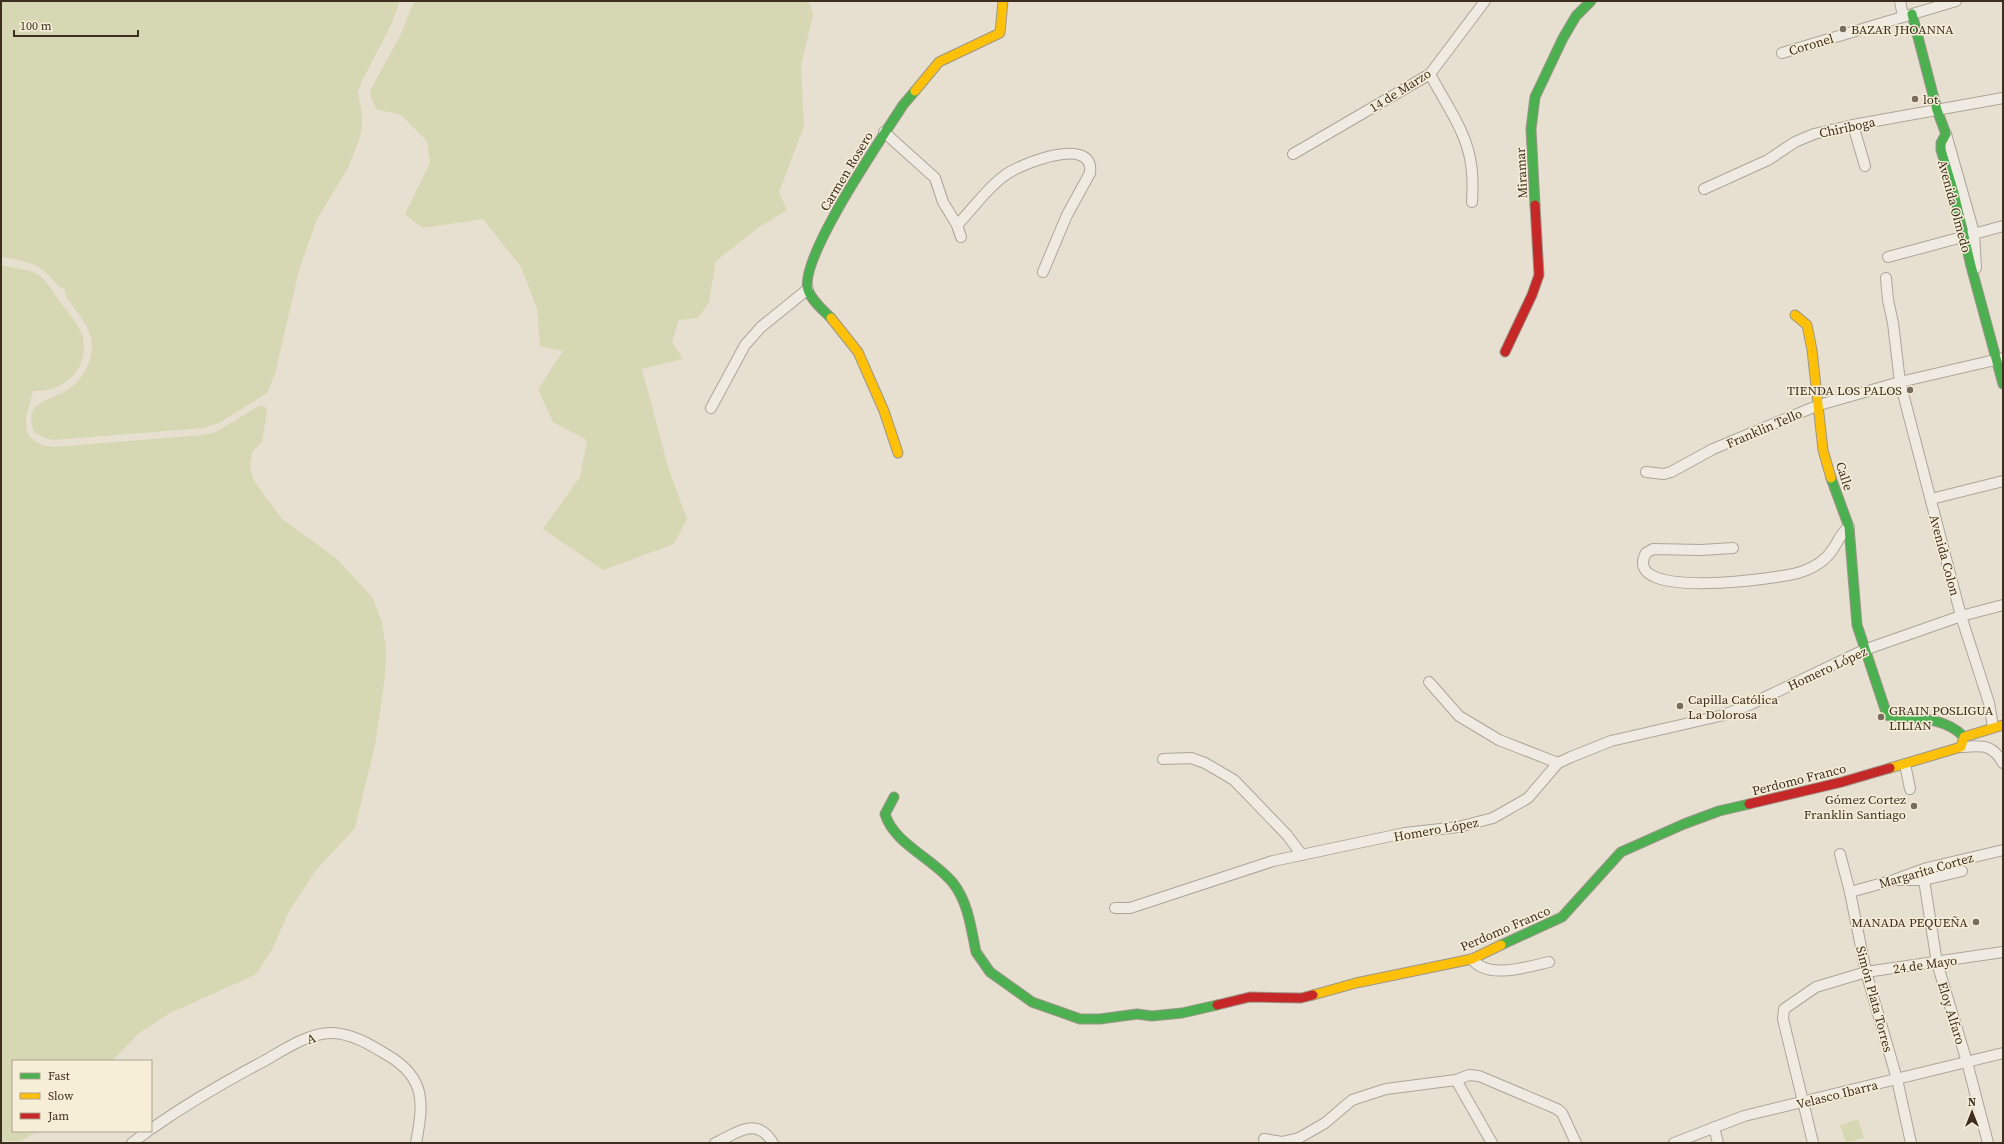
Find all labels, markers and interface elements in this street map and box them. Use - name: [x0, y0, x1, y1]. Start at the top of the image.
- scale bar: [14, 12, 138, 38]
- text: 100 m: [20, 18, 52, 34]
- place label: BAZAR JHOANNA: [1851, 21, 1954, 38]
- marker: BAZAR JHOANNA: [1838, 24, 1848, 34]
- street label: Coronel: [1787, 30, 1836, 59]
- street label: 14 de Marzo: [1366, 65, 1434, 116]
- place label: lot: [1923, 91, 1939, 108]
- marker: lot: [1910, 94, 1920, 104]
- street label: Chiriboga: [1817, 113, 1877, 142]
- street label: Carmen Rosero: [816, 128, 877, 214]
- street label: Miramar: [1512, 146, 1531, 199]
- street label: Avenida Olmedo: [1934, 158, 1975, 254]
- place label: TIENDA LOS PALOS: [1787, 382, 1902, 399]
- marker: TIENDA LOS PALOS: [1905, 385, 1915, 395]
- street label: Franklin Tello: [1724, 405, 1805, 452]
- street label: Calle: [1832, 460, 1857, 493]
- street label: Avenida Colon: [1925, 513, 1964, 598]
- street label: Homero López: [1785, 643, 1870, 694]
- place label: Capilla Católica La Dolorosa: [1688, 691, 1778, 723]
- marker: Capilla Católica La Dolorosa: [1675, 701, 1685, 711]
- place label: GRAIN POSLIGUA LILIAN: [1889, 702, 1994, 734]
- marker: GRAIN POSLIGUA LILIAN: [1876, 712, 1886, 722]
- street label: Perdomo Franco: [1750, 760, 1848, 799]
- place label: Gómez Cortez Franklin Santiago: [1804, 791, 1906, 823]
- marker: Gómez Cortez Franklin Santiago: [1909, 801, 1919, 811]
- street label: Homero López: [1392, 814, 1480, 845]
- street label: Margarita Cortez: [1877, 849, 1975, 892]
- street label: Perdomo Franco: [1458, 902, 1553, 955]
- place label: MANADA PEQUEÑA: [1851, 914, 1968, 931]
- marker: MANADA PEQUEÑA: [1971, 917, 1981, 927]
- street label: Simón Plata Torres: [1852, 944, 1897, 1054]
- street label: 24 de Mayo: [1892, 952, 1958, 977]
- street label: Eloy Alfaro: [1934, 980, 1969, 1047]
- street label: A: [304, 1029, 318, 1048]
- legend: [12, 1060, 152, 1132]
- text: Fast: [48, 1068, 70, 1084]
- street label: Velasco Ibarra: [1795, 1076, 1880, 1113]
- text: Slow: [48, 1088, 74, 1104]
- north arrow: [1952, 1092, 1992, 1132]
- text: N: [1968, 1095, 1976, 1110]
- text: Jam: [47, 1108, 69, 1124]

